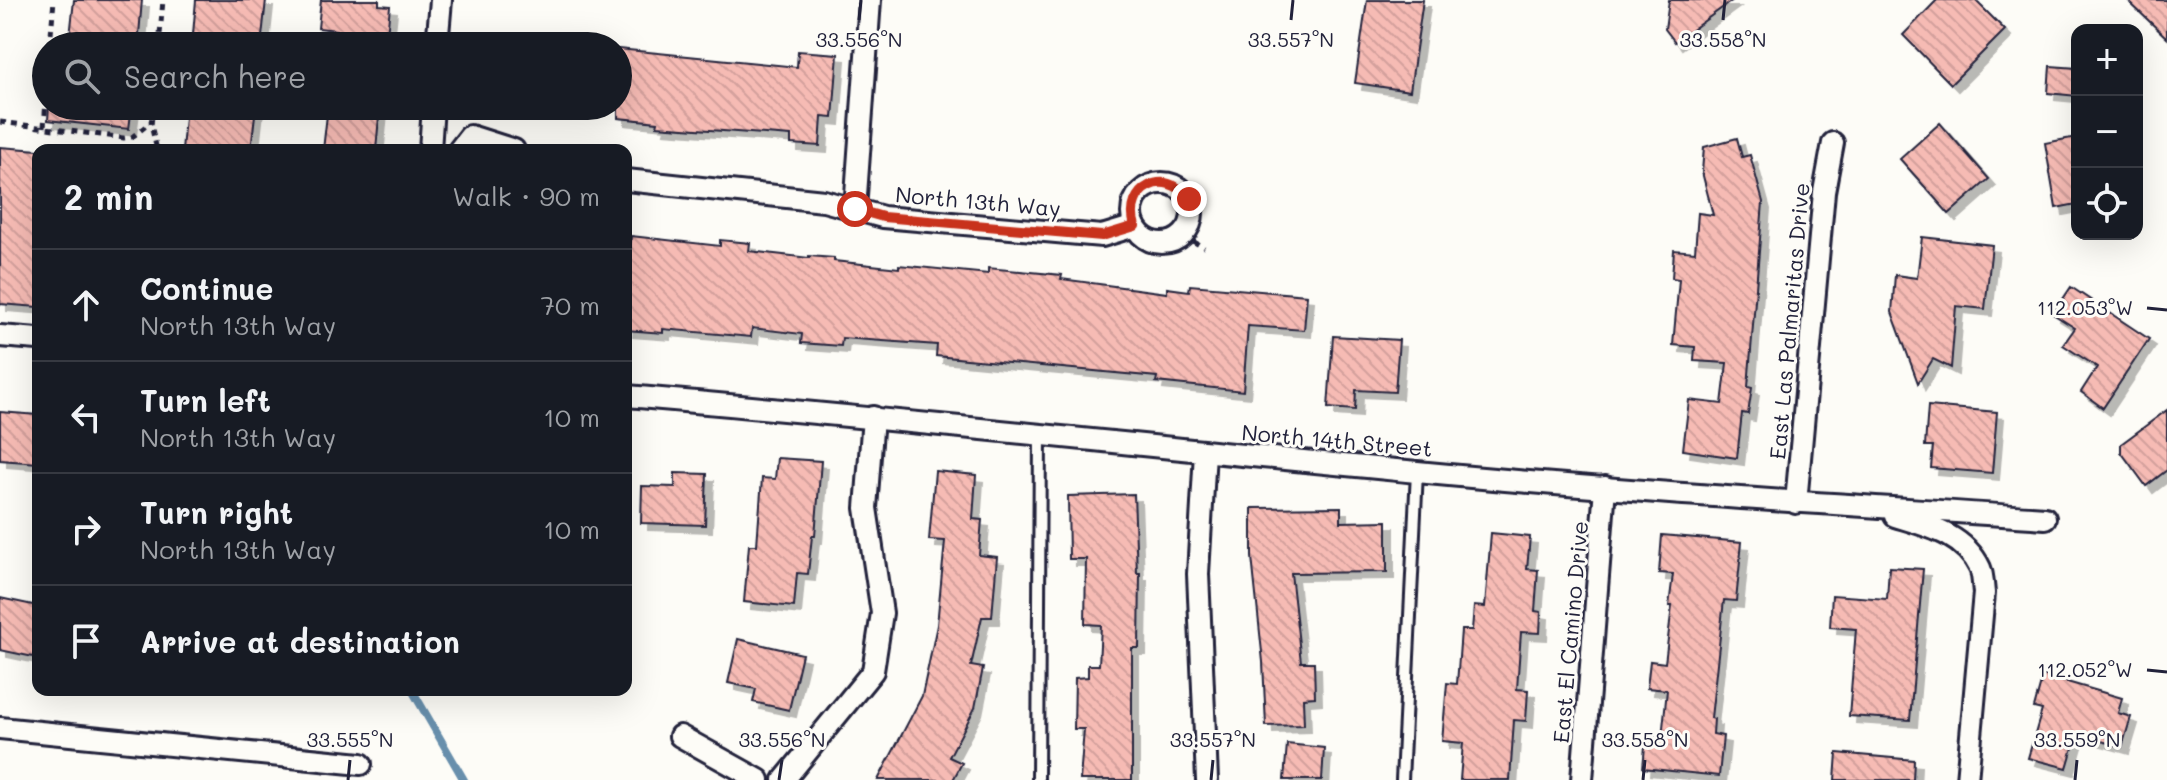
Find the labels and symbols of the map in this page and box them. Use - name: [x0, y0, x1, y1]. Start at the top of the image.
- text: 33.556°N: [815, 26, 903, 52]
- text: 33.557°N: [1248, 26, 1334, 52]
- text: 33.558°N: [1679, 26, 1767, 52]
- street label: North 13th Way: [894, 179, 1062, 223]
- route end: [1171, 181, 1207, 217]
- street label: East Las Palmaritas Drive: [1762, 181, 1816, 461]
- route start: [837, 191, 873, 227]
- text: 112.053°W: [2037, 294, 2133, 320]
- street label: North 14th Street: [1240, 417, 1434, 463]
- street label: East El Camino Drive: [1546, 520, 1594, 744]
- text: 112.052°W: [2037, 656, 2133, 682]
- text: 33.555°N: [307, 726, 393, 752]
- text: 33.556°N: [738, 726, 826, 752]
- text: 33.557°N: [1170, 726, 1256, 752]
- text: 33.558°N: [1601, 726, 1689, 752]
- text: 33.559°N: [2034, 726, 2120, 752]

